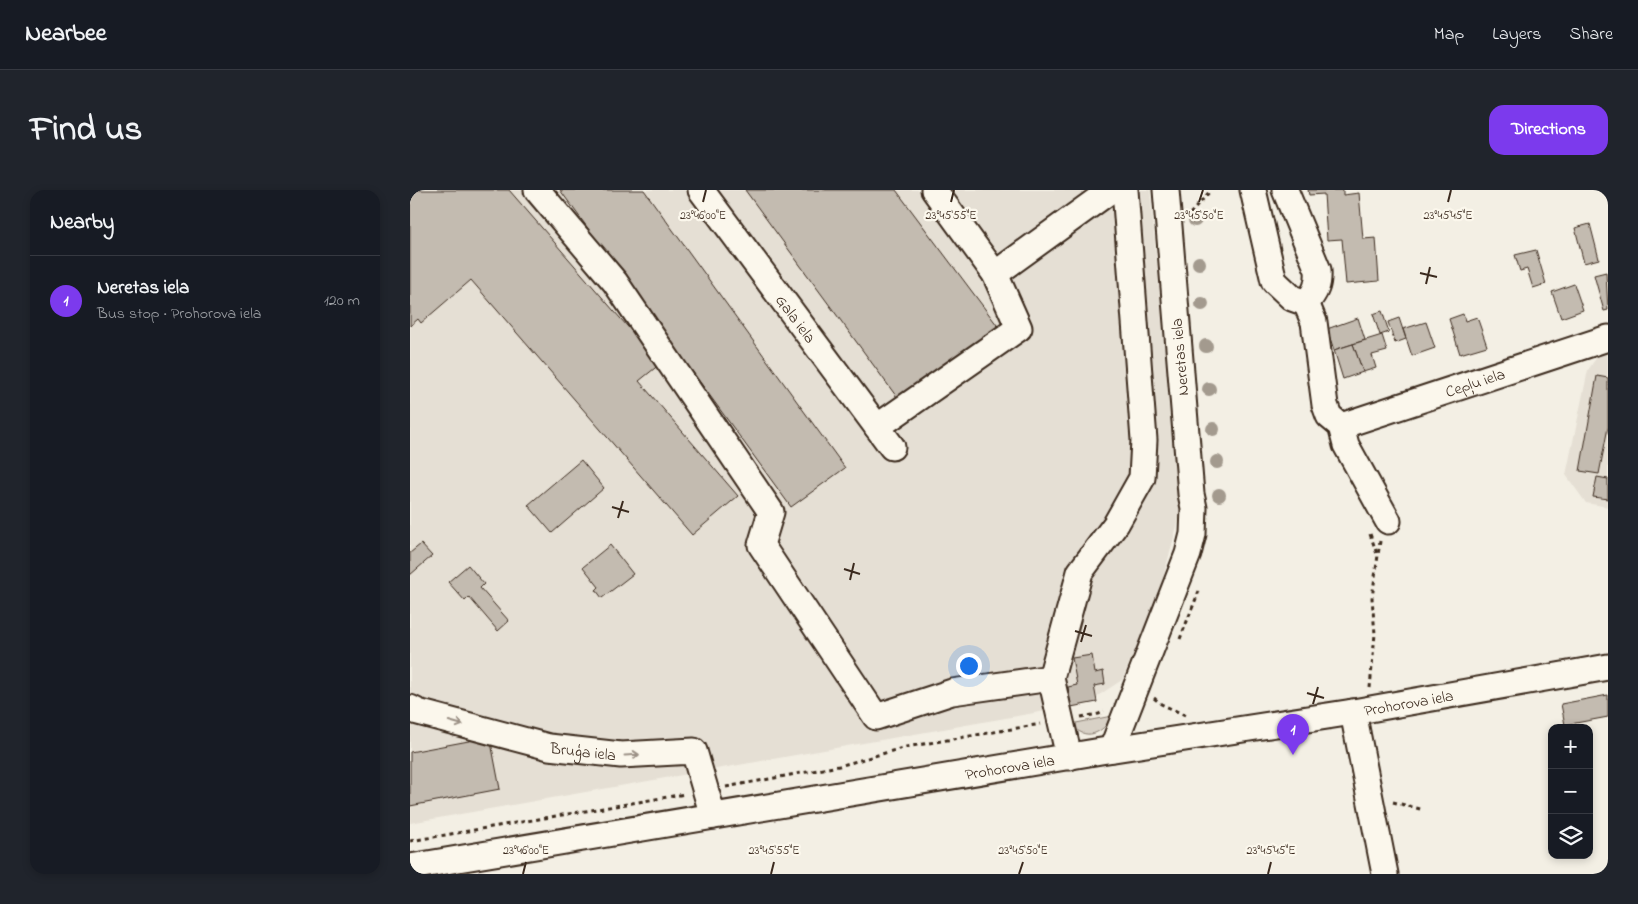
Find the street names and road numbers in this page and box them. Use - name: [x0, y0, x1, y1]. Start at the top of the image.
- street label: Gala iela: [769, 290, 821, 349]
- street label: Neretas iela: [1166, 317, 1196, 397]
- street label: Cepļu iela: [1443, 363, 1508, 405]
- street label: Prohorova iela: [1362, 684, 1456, 724]
- street label: Bruģa iela: [548, 737, 617, 768]
- street label: Prohorova iela: [963, 749, 1057, 788]

